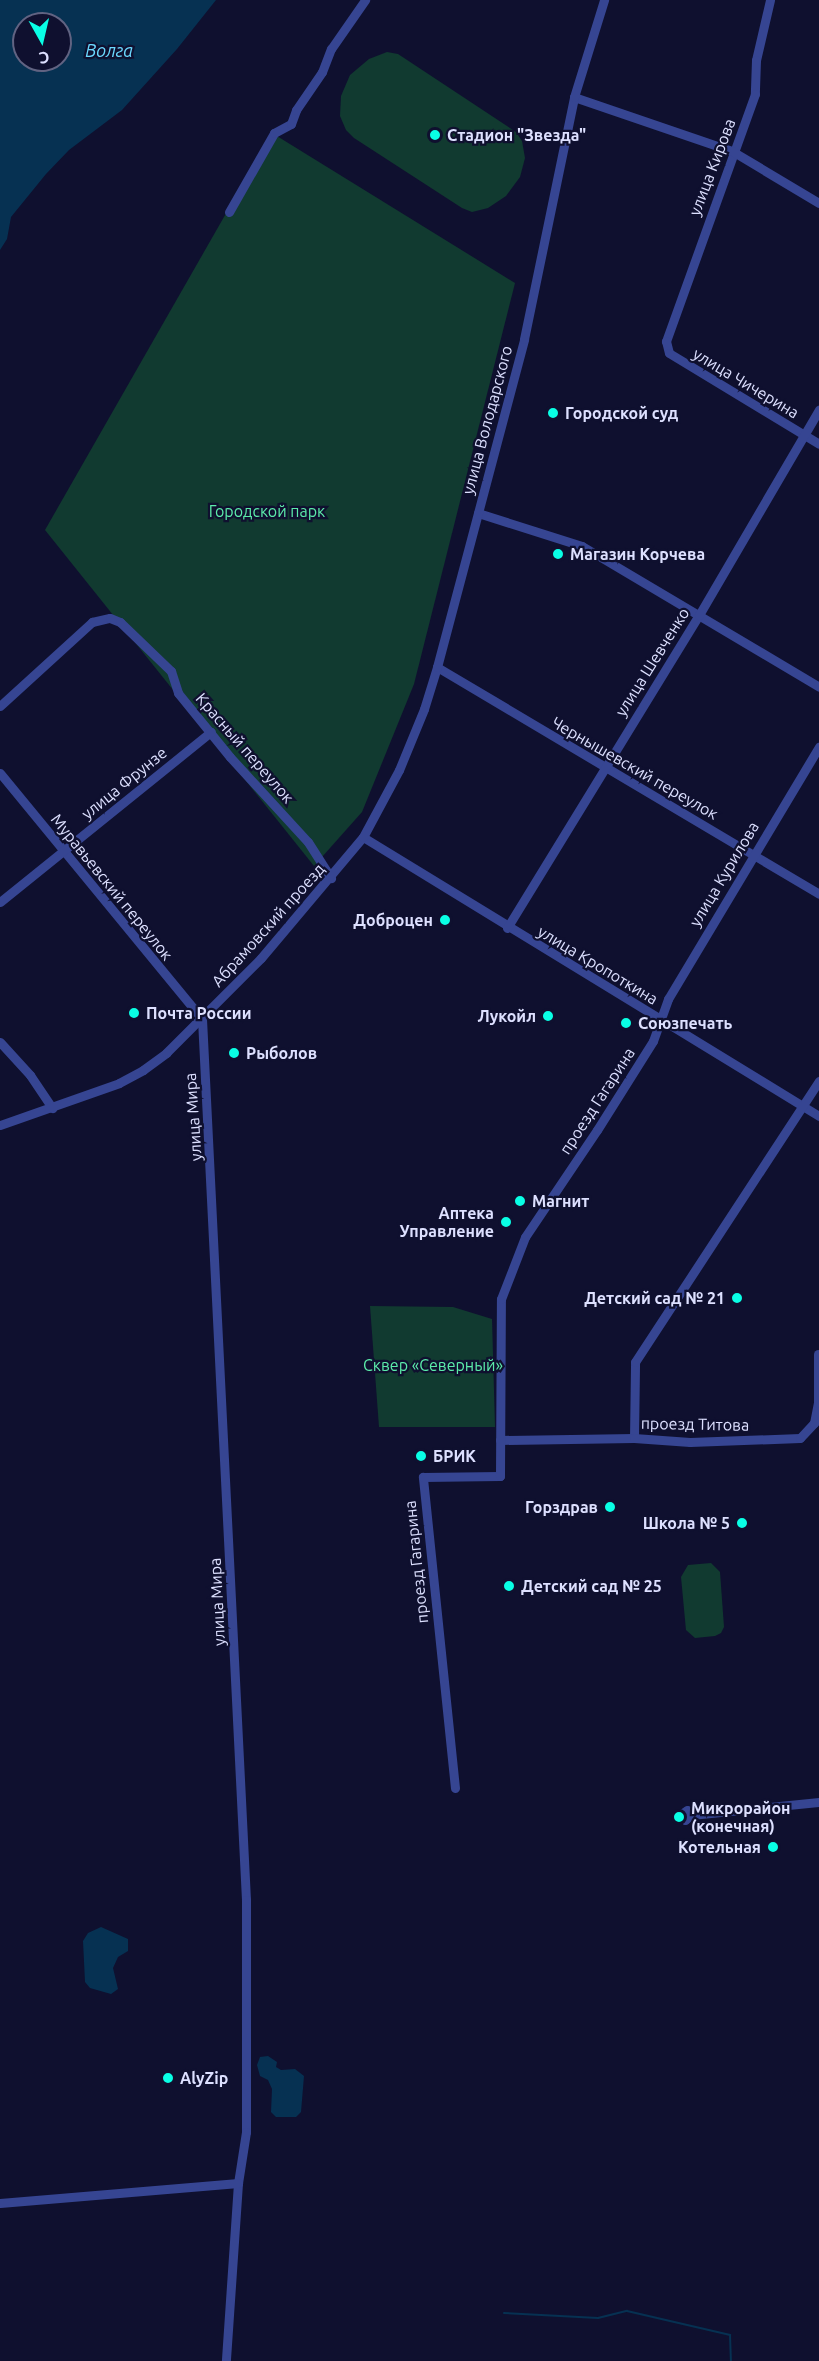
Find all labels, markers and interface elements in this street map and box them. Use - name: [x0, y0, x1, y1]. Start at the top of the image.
- north arrow: [12, 12, 72, 72]
- water label: Волга: [85, 39, 133, 61]
- text: С: [38, 48, 51, 67]
- street label: улица Кирова: [685, 116, 739, 218]
- place label: Стадион "Звезда": [447, 125, 586, 145]
- marker: Стадион "Звезда": [428, 128, 442, 142]
- street label: улица Володарского: [458, 344, 516, 496]
- street label: улица Чичерина: [689, 344, 803, 422]
- place label: Городской суд: [565, 403, 678, 423]
- marker: Городской суд: [546, 406, 560, 420]
- park label: Городской парк: [209, 501, 325, 521]
- place label: Магазин Корчева: [570, 544, 705, 564]
- marker: Магазин Корчева: [551, 547, 565, 561]
- street label: улица Шевченко: [611, 604, 693, 720]
- street label: Красный переулок: [192, 689, 298, 807]
- street label: Чернышевский переулок: [548, 712, 722, 824]
- street label: улица Фрунзе: [77, 743, 171, 823]
- street label: Муравьевский переулок: [47, 810, 177, 964]
- street label: улица Курилова: [685, 818, 763, 930]
- street label: Абрамовский проезд: [208, 859, 328, 991]
- place label: Доброцен: [353, 910, 433, 930]
- marker: Доброцен: [438, 913, 452, 927]
- street label: улица Кропоткина: [534, 922, 662, 1008]
- place label: Почта России: [146, 1003, 251, 1023]
- marker: Почта России: [127, 1006, 141, 1020]
- place label: Лукойл: [477, 1006, 536, 1026]
- marker: Лукойл: [541, 1009, 555, 1023]
- place label: Союзпечать: [638, 1013, 732, 1033]
- marker: Союзпечать: [619, 1016, 633, 1030]
- place label: Рыболов: [246, 1043, 317, 1063]
- street label: проезд Гагарина: [555, 1044, 639, 1158]
- marker: Рыболов: [227, 1046, 241, 1060]
- street label: улица Мира: [180, 1072, 206, 1162]
- place label: Магнит: [532, 1191, 589, 1211]
- marker: Магнит: [513, 1194, 527, 1208]
- place label: Аптека Управление: [400, 1203, 494, 1241]
- marker: Аптека Управление: [499, 1215, 513, 1229]
- place label: Детский сад № 21: [584, 1288, 725, 1308]
- marker: Детский сад № 21: [730, 1291, 744, 1305]
- park label: Сквер «Северный»: [363, 1355, 503, 1375]
- street label: проезд Титова: [641, 1413, 749, 1435]
- place label: БРИК: [433, 1446, 476, 1466]
- marker: БРИК: [414, 1449, 428, 1463]
- place label: Горздрав: [525, 1497, 598, 1517]
- street label: проезд Гагарина: [400, 1500, 432, 1624]
- marker: Горздрав: [603, 1500, 617, 1514]
- place label: Школа № 5: [643, 1513, 730, 1533]
- marker: Школа № 5: [735, 1516, 749, 1530]
- street label: улица Мира: [205, 1557, 229, 1647]
- place label: Детский сад № 25: [521, 1576, 662, 1596]
- marker: Детский сад № 25: [502, 1579, 516, 1593]
- place label: Микрорайон (конечная): [691, 1798, 790, 1836]
- marker: Микрорайон (конечная): [672, 1810, 686, 1824]
- place label: Котельная: [678, 1837, 761, 1857]
- marker: Котельная: [766, 1840, 780, 1854]
- place label: AlyZip: [180, 2068, 228, 2088]
- marker: AlyZip: [161, 2071, 175, 2085]

